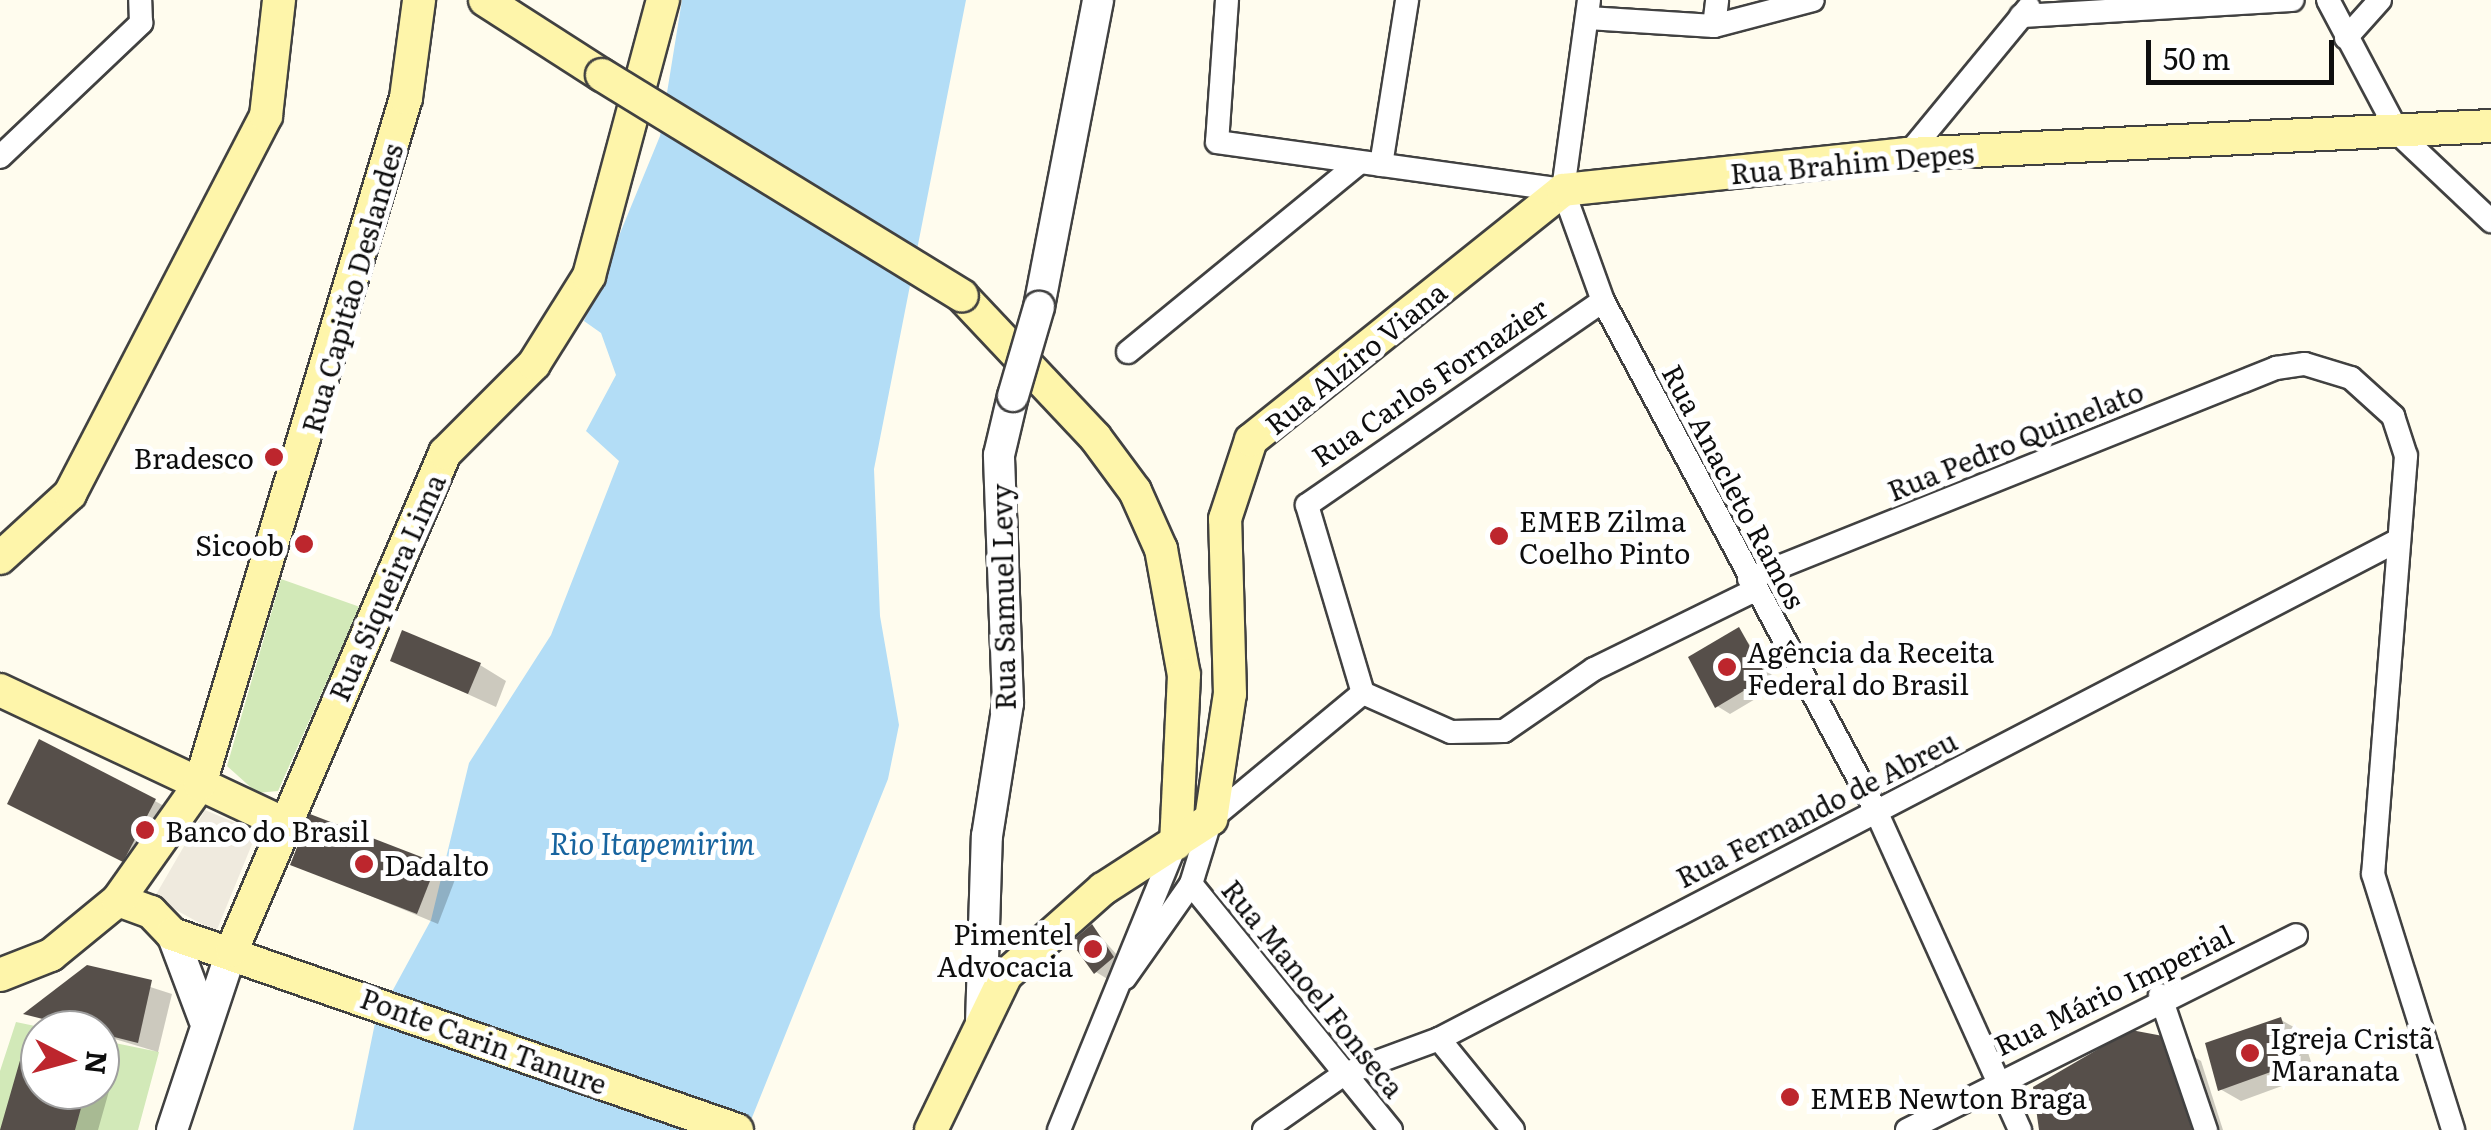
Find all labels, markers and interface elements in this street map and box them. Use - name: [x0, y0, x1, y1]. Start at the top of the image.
- scale bar: [2151, 20, 2338, 82]
- text: 50 m: [2163, 35, 2231, 79]
- street label: Rua Brahim Depes: [1729, 135, 1975, 189]
- street label: Rua Capitão Deslandes: [294, 139, 408, 437]
- street label: Rua Alziro Viana: [1258, 274, 1452, 440]
- street label: Rua Carlos Fornazier: [1305, 290, 1553, 472]
- street label: Rua Anacleto Ramos: [1656, 358, 1814, 614]
- street label: Rua Pedro Quinelato: [1882, 373, 2148, 507]
- place label: Bradesco: [133, 440, 254, 474]
- marker: Bradesco: [263, 446, 285, 468]
- street label: Rua Siqueira Lima: [321, 468, 451, 706]
- street label: Rua Samuel Levy: [983, 483, 1021, 711]
- place label: EMEB Zilma Coelho Pinto: [1519, 503, 1690, 569]
- marker: EMEB Zilma Coelho Pinto: [1488, 525, 1510, 547]
- place label: Sicoob: [195, 527, 284, 561]
- marker: Sicoob: [293, 533, 315, 555]
- place label: Agência da Receita Federal do Brasil: [1747, 634, 1994, 700]
- marker: Agência da Receita Federal do Brasil: [1716, 656, 1738, 678]
- street label: Rua Fernando de Abreu: [1670, 723, 1962, 893]
- place label: Banco do Brasil: [165, 813, 369, 847]
- marker: Banco do Brasil: [134, 819, 156, 841]
- water label: Rio Itapemirim: [549, 824, 755, 860]
- place label: Dadalto: [384, 847, 489, 881]
- marker: Dadalto: [353, 853, 375, 875]
- street label: Rua Manoel Fonseca: [1216, 872, 1412, 1104]
- place label: Pimentel Advocacia: [937, 916, 1073, 982]
- street label: Rua Mário Imperial: [1988, 917, 2238, 1061]
- marker: Pimentel Advocacia: [1082, 938, 1104, 960]
- street label: Ponte Carin Tanure: [356, 980, 612, 1100]
- north arrow: [20, 1010, 120, 1110]
- place label: Igreja Cristã Maranata: [2270, 1020, 2434, 1086]
- marker: Igreja Cristã Maranata: [2239, 1042, 2261, 1064]
- text: N: [76, 1049, 120, 1077]
- place label: EMEB Newton Braga: [1810, 1080, 2087, 1114]
- marker: EMEB Newton Braga: [1779, 1086, 1801, 1108]

